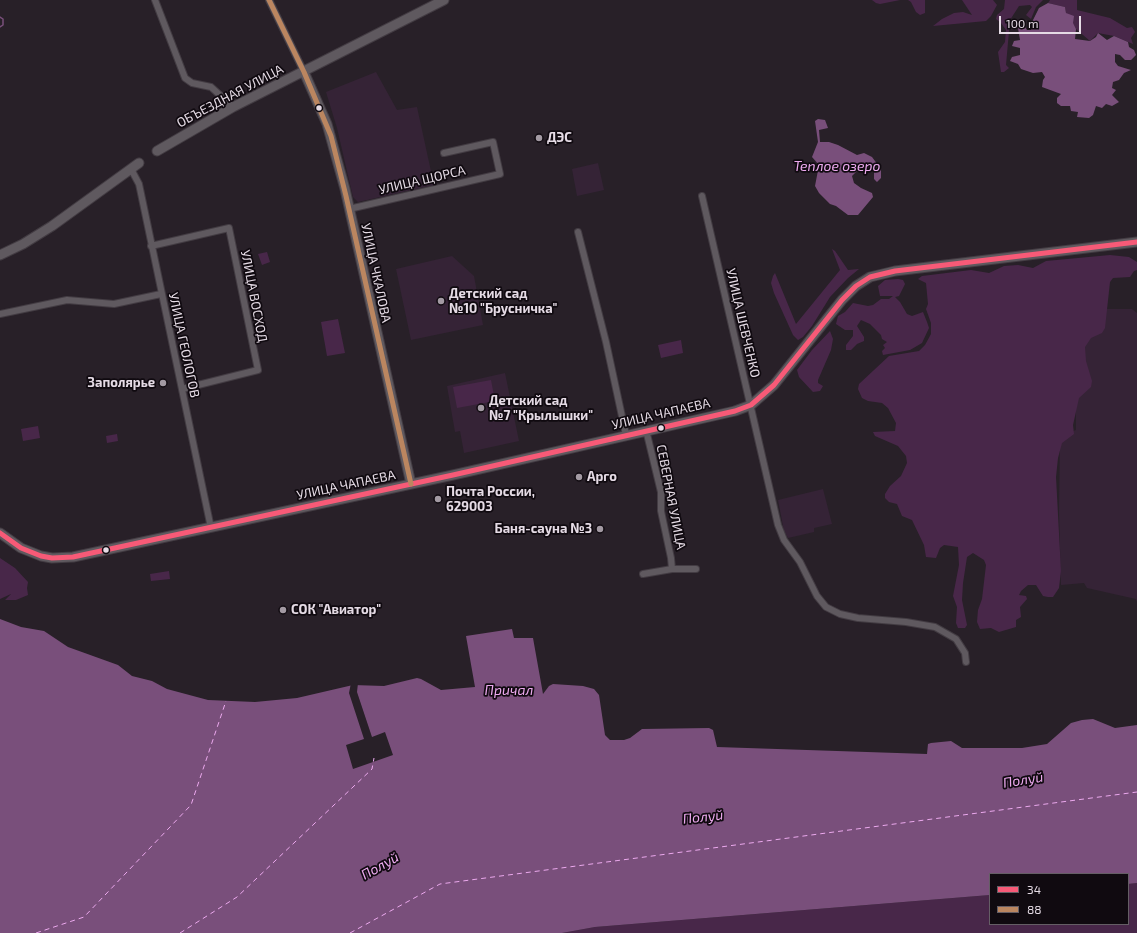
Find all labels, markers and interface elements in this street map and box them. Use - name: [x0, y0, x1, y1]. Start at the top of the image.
- scale bar: [1001, 8, 1083, 34]
- text: 100 m: [1006, 16, 1038, 30]
- street label: ОБЪЕЗДНАЯ УЛИЦА: [174, 61, 286, 131]
- unlabelled marker: [314, 103, 324, 113]
- place label: ДЭС: [547, 130, 572, 146]
- marker: ДЭС: [534, 133, 544, 143]
- water label: Теплое озеро: [793, 158, 881, 174]
- street label: УЛИЦА ЩОРСА: [377, 162, 467, 198]
- street label: УЛИЦА ЧКАЛОВА: [358, 222, 394, 324]
- street label: УЛИЦА ВОСХОД: [237, 249, 271, 343]
- street label: УЛИЦА ШЕВЧЕНКО: [723, 267, 763, 379]
- place label: Детский сад №10 "Брусничка": [449, 286, 557, 317]
- street label: УЛИЦА ГЕОЛОГОВ: [165, 291, 203, 399]
- marker: Детский сад №10 "Брусничка": [436, 296, 446, 306]
- place label: Заполярье: [88, 375, 155, 391]
- marker: Заполярье: [158, 378, 168, 388]
- place label: Детский сад №7 "Крылышки": [489, 393, 593, 424]
- street label: УЛИЦА ЧАПАЕВА: [610, 395, 712, 433]
- marker: Детский сад №7 "Крылышки": [476, 403, 486, 413]
- unlabelled marker: [656, 423, 666, 433]
- street label: СЕВЕРНАЯ УЛИЦА: [653, 443, 689, 551]
- street label: УЛИЦА ЧАПАЕВА: [295, 467, 397, 503]
- place label: Арго: [587, 469, 617, 485]
- marker: Арго: [574, 472, 584, 482]
- place label: Почта России, 629003: [446, 484, 535, 515]
- marker: Почта России, 629003: [433, 494, 443, 504]
- place label: Баня-сауна №3: [495, 521, 592, 537]
- marker: Баня-сауна №3: [595, 524, 605, 534]
- unlabelled marker: [101, 545, 111, 555]
- place label: СОК "Авиатор": [291, 602, 381, 618]
- marker: СОК "Авиатор": [278, 605, 288, 615]
- water label: Причал: [485, 682, 533, 698]
- water label: Полуй: [1002, 769, 1044, 791]
- water label: Полуй: [682, 807, 724, 827]
- water label: Полуй: [358, 849, 402, 883]
- legend: [989, 873, 1129, 925]
- text: 34: [1027, 882, 1041, 896]
- text: 88: [1027, 902, 1042, 916]

